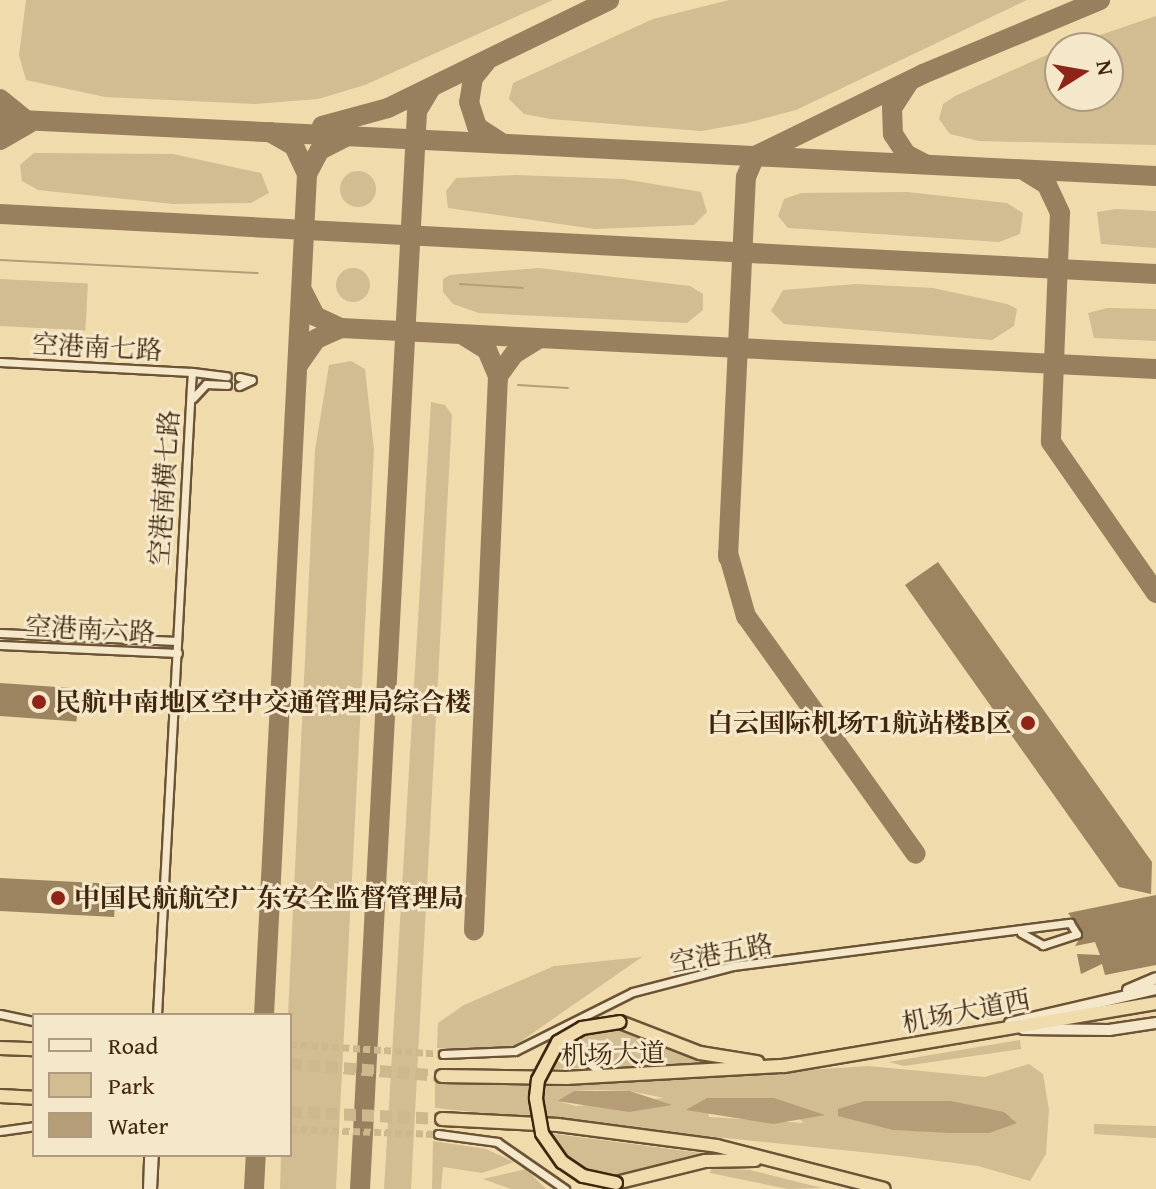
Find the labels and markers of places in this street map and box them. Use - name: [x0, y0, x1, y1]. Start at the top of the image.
- place label: 民航中南地区空中交通管理局综合楼: [55, 686, 471, 718]
- marker: 民航中南地区空中交通管理局综合楼: [30, 693, 48, 711]
- place label: 白云国际机场T1航站楼B区: [707, 707, 1012, 739]
- marker: 白云国际机场T1航站楼B区: [1019, 714, 1037, 732]
- place label: 中国民航航空广东安全监督管理局: [74, 882, 464, 914]
- marker: 中国民航航空广东安全监督管理局: [49, 889, 67, 907]

